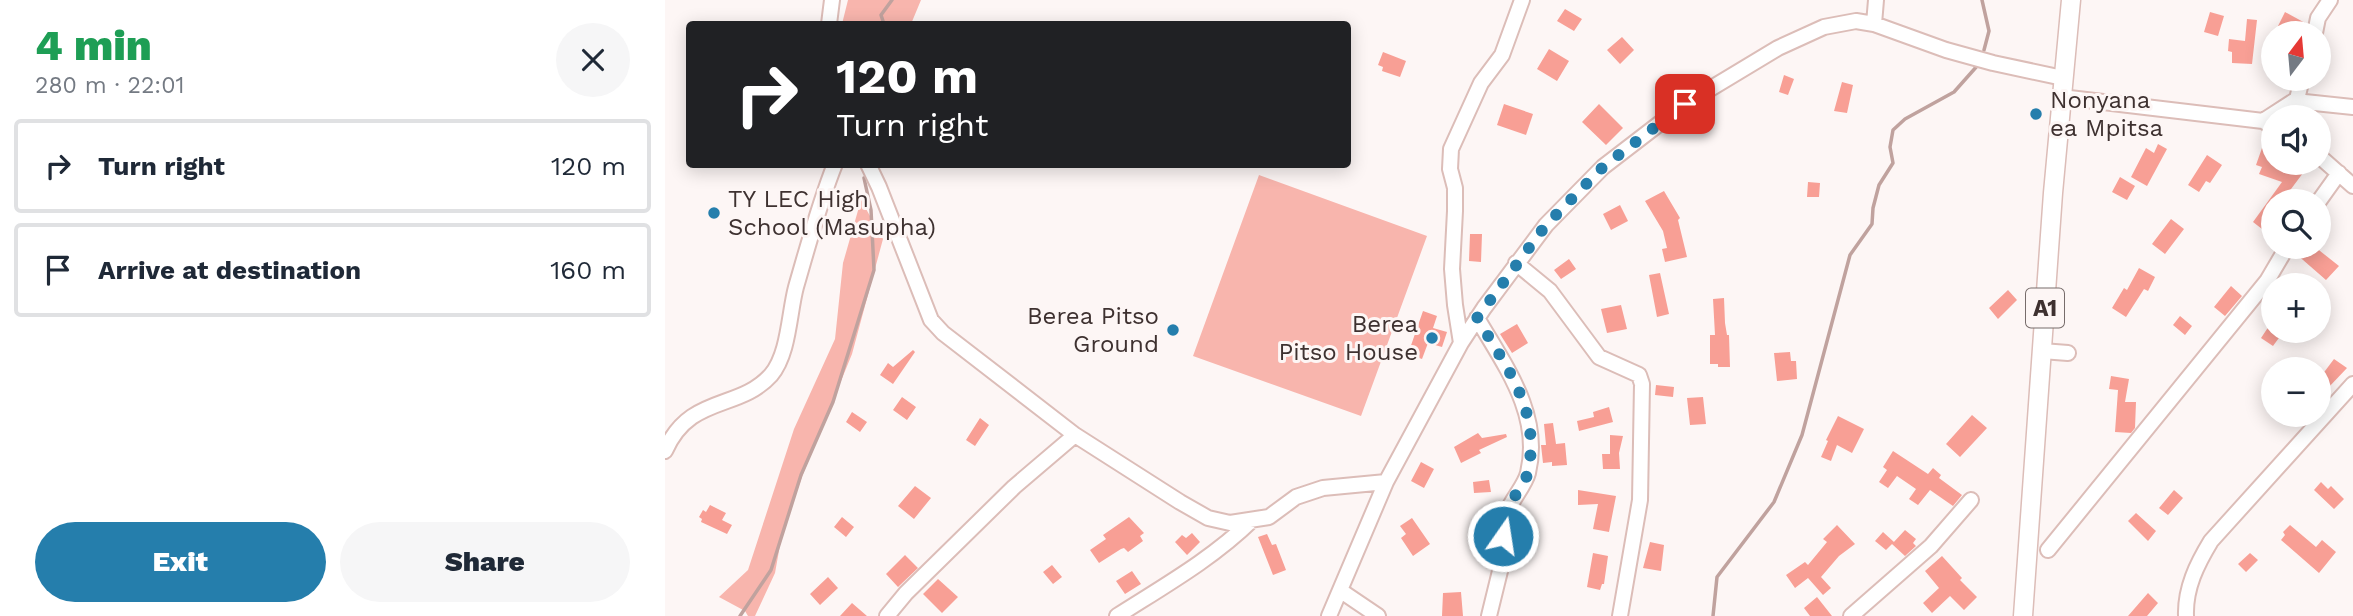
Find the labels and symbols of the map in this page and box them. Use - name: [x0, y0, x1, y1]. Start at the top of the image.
- north arrow: [2261, 21, 2331, 91]
- pin: [1655, 74, 1715, 134]
- place label: Nonyana ea Mpitsa: [2050, 86, 2163, 142]
- marker: Nonyana ea Mpitsa: [2028, 106, 2044, 122]
- place label: TY LEC High School (Masupha): [728, 185, 936, 241]
- marker: TY LEC High School (Masupha): [706, 205, 722, 221]
- road number: A1: [2026, 288, 2064, 328]
- place label: Berea Pitso Ground: [1027, 302, 1159, 358]
- place label: Berea Pitso House: [1279, 310, 1418, 366]
- marker: Berea Pitso Ground: [1165, 322, 1181, 338]
- marker: Berea Pitso House: [1424, 330, 1440, 346]
- position arrow: [1466, 499, 1540, 573]

